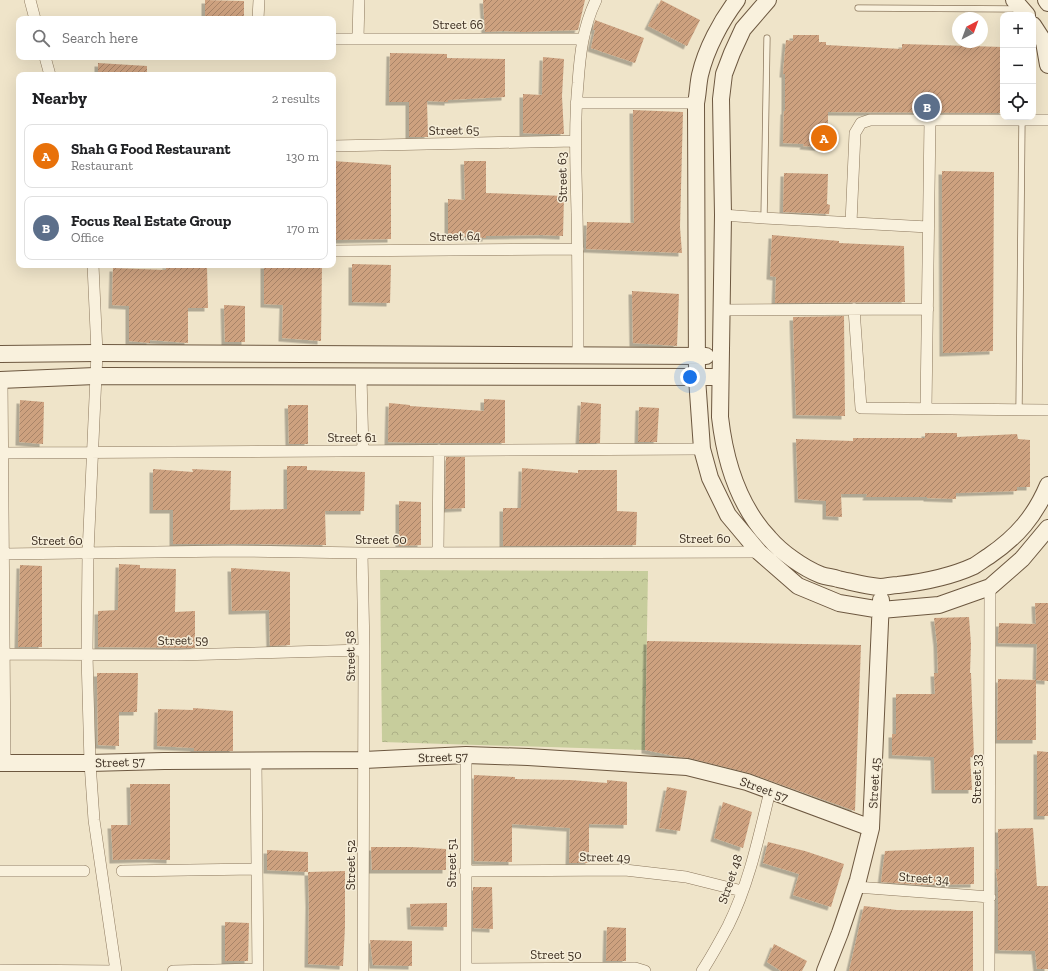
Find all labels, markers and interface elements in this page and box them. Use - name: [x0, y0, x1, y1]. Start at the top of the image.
- north arrow: [952, 12, 988, 48]
- map controls: [1000, 12, 1036, 120]
- button: +: [1000, 12, 1036, 48]
- search box: [16, 16, 336, 60]
- street label: Street 66: [432, 17, 484, 32]
- icon: search: [30, 27, 52, 49]
- text: Search here: [62, 29, 138, 47]
- button: −: [1000, 48, 1036, 84]
- button: locate: [1000, 84, 1036, 120]
- text: Nearby: [32, 88, 87, 108]
- text: 2 results: [272, 91, 320, 106]
- pin: B: [914, 92, 940, 122]
- street label: Street 65: [428, 122, 480, 138]
- pin: A: [811, 123, 837, 153]
- text: Shah G Food Restaurant: [71, 140, 231, 158]
- text: A: [42, 149, 50, 164]
- text: 130 m: [286, 149, 319, 164]
- street label: Street 63: [554, 152, 570, 202]
- text: Restaurant: [71, 158, 133, 173]
- text: Focus Real Estate Group: [71, 212, 231, 230]
- text: B: [42, 221, 50, 236]
- text: 170 m: [286, 221, 319, 236]
- street label: Street 64: [429, 228, 481, 244]
- text: Office: [71, 230, 104, 245]
- your location: [680, 367, 700, 387]
- street label: Street 61: [327, 430, 377, 445]
- street label: Street 60: [679, 531, 731, 546]
- street label: Street 60: [355, 532, 407, 547]
- street label: Street 60: [31, 533, 83, 548]
- street label: Street 58: [342, 630, 358, 682]
- street label: Street 59: [157, 632, 209, 648]
- street label: Street 57: [418, 749, 468, 765]
- street label: Street 57: [95, 754, 145, 770]
- street label: Street 33: [969, 754, 984, 804]
- street label: Street 45: [865, 757, 883, 809]
- street label: Street 57: [738, 773, 790, 805]
- street label: Street 52: [343, 839, 358, 890]
- street label: Street 51: [444, 839, 459, 887]
- street label: Street 49: [579, 849, 631, 865]
- street label: Street 48: [715, 852, 745, 906]
- street label: Street 34: [898, 869, 950, 887]
- street label: Street 50: [530, 947, 582, 962]

